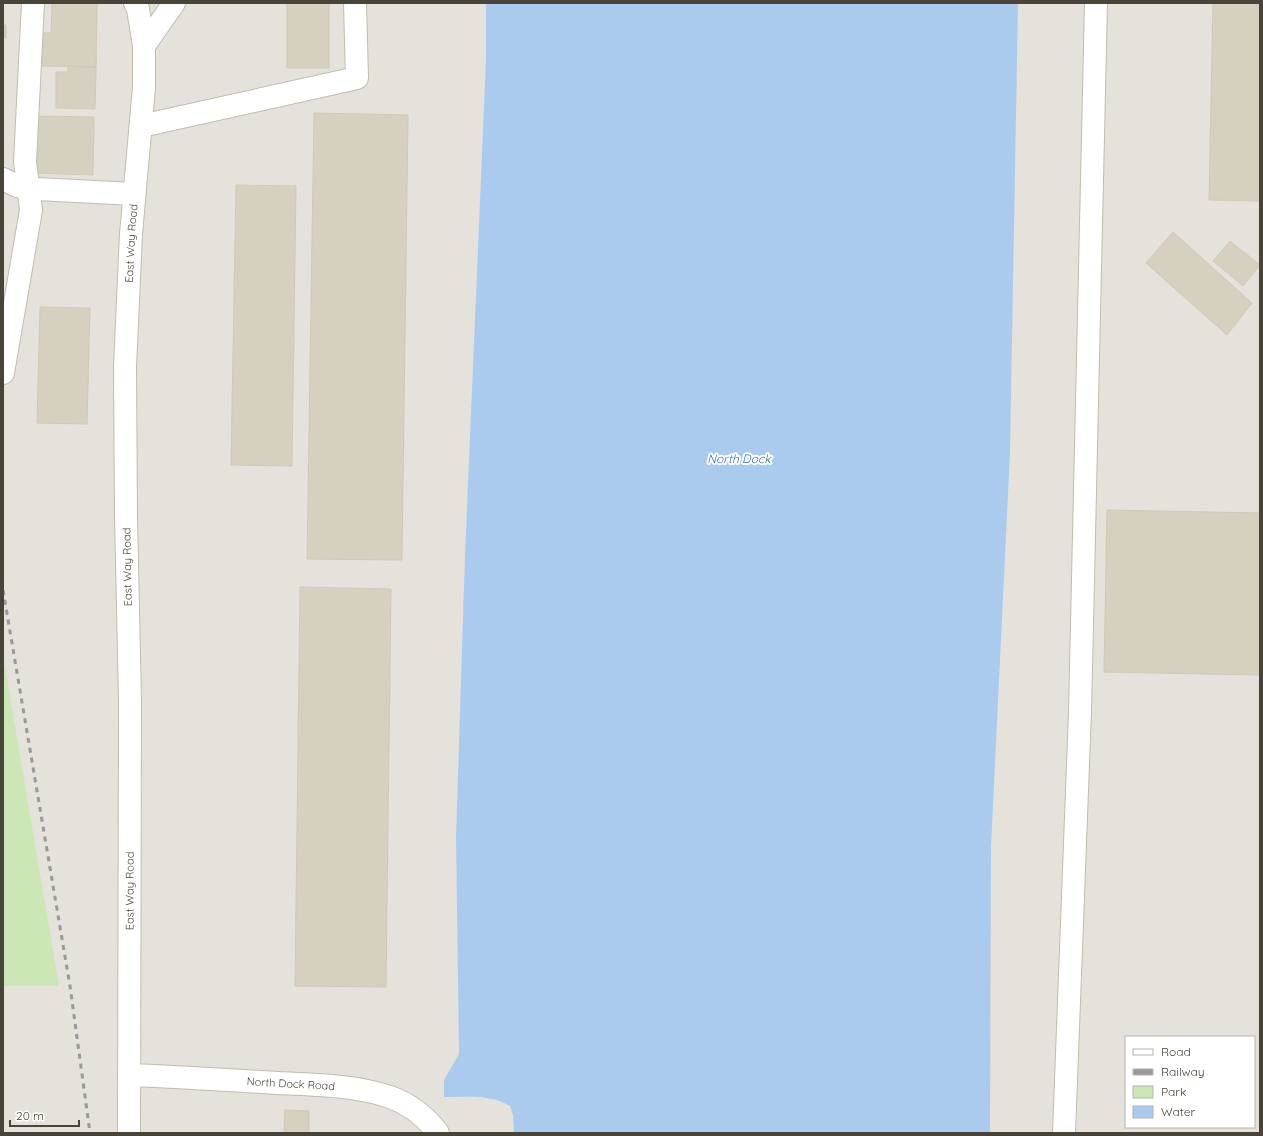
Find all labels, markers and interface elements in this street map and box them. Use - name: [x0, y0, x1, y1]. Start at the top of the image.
- street label: East Way Road: [122, 203, 141, 283]
- water label: North Dock: [707, 451, 772, 466]
- street label: East Way Road: [119, 528, 135, 606]
- street label: East Way Road: [122, 852, 137, 930]
- legend: [1125, 1036, 1255, 1128]
- text: Road: [1161, 1044, 1191, 1059]
- text: Railway: [1161, 1064, 1205, 1079]
- street label: North Dock Road: [246, 1074, 336, 1093]
- text: Park: [1161, 1084, 1186, 1099]
- scale bar: [10, 1102, 79, 1128]
- text: Water: [1161, 1104, 1196, 1119]
- text: 20 m: [16, 1108, 44, 1123]

